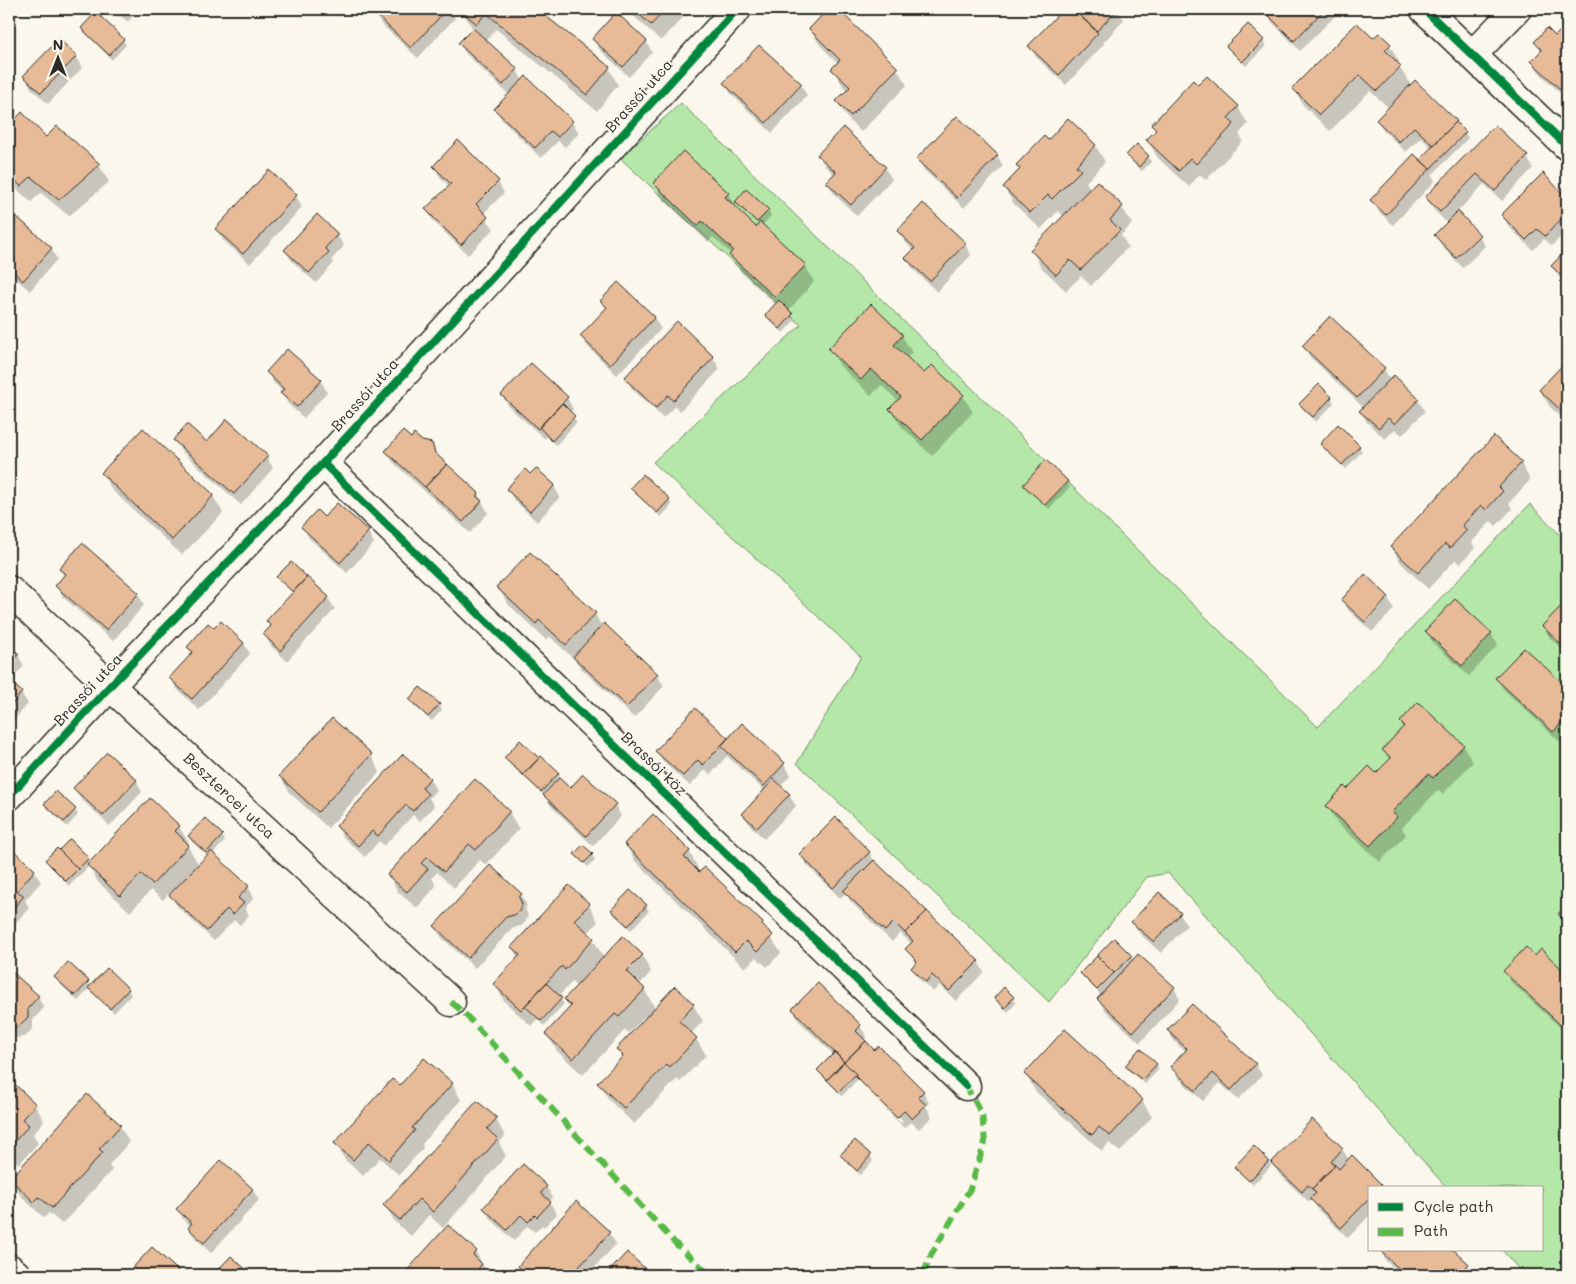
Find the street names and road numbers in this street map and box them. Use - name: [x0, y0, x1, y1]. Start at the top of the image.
- street label: Brassói utca: [600, 54, 676, 136]
- street label: Brassói utca: [326, 353, 402, 435]
- street label: Brassói utca: [49, 649, 126, 730]
- street label: Brassói köz: [617, 727, 692, 800]
- street label: Besztercei utca: [180, 748, 280, 843]

